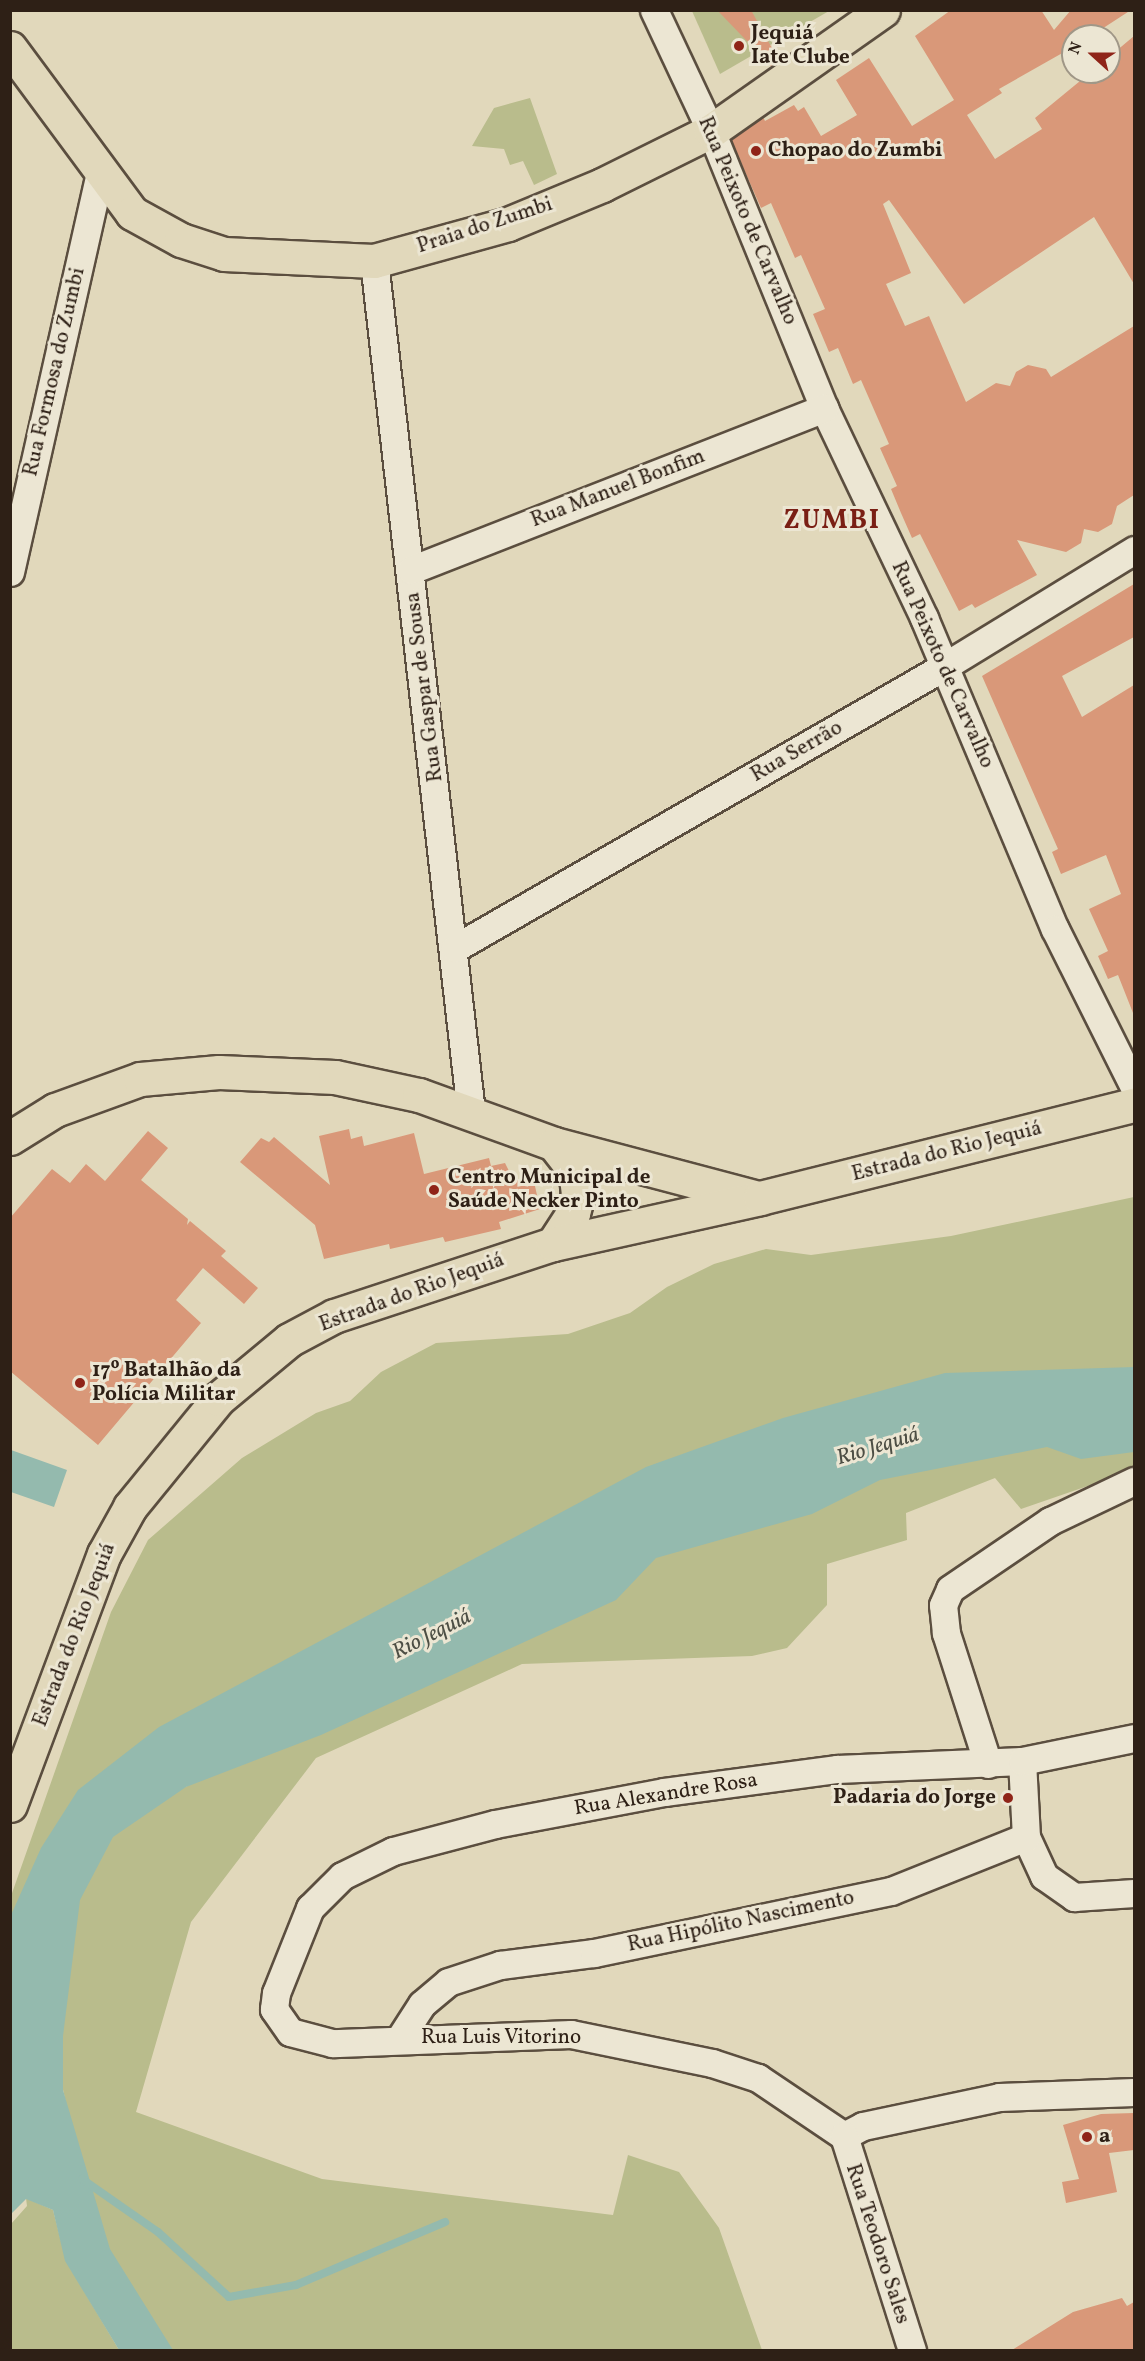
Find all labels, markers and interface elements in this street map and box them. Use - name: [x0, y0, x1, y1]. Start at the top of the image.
- place label: Jequiá Iate Clube: [751, 21, 850, 71]
- north arrow: [1061, 24, 1121, 84]
- marker: Jequiá Iate Clube: [732, 39, 746, 53]
- text: N: [1064, 39, 1088, 58]
- street label: Rua Peixoto de Carvalho: [692, 113, 802, 329]
- place label: Chopao do Zumbi: [768, 138, 942, 164]
- marker: Chopao do Zumbi: [749, 144, 763, 158]
- street label: Praia do Zumbi: [414, 192, 556, 260]
- street label: Rua Formosa do Zumbi: [19, 265, 91, 479]
- street label: Rua Manuel Bonfim: [527, 444, 709, 534]
- district label: ZUMBI: [784, 506, 880, 538]
- street label: Rua Peixoto de Carvalho: [885, 558, 999, 772]
- street label: Rua Gaspar de Sousa: [401, 591, 449, 783]
- street label: Rua Serrão: [747, 716, 847, 788]
- street label: Estrada do Rio Jequiá: [849, 1116, 1045, 1188]
- place label: Centro Municipal de Saúde Necker Pinto: [448, 1165, 650, 1215]
- marker: Centro Municipal de Saúde Necker Pinto: [425, 1181, 443, 1199]
- street label: Estrada do Rio Jequiá: [316, 1248, 508, 1338]
- place label: 17º Batalhão da Polícia Militar: [92, 1358, 241, 1408]
- marker: 17º Batalhão da Polícia Militar: [73, 1376, 87, 1390]
- water label: Rio Jequiá: [833, 1422, 923, 1472]
- street label: Estrada do Rio Jequiá: [28, 1539, 122, 1731]
- water label: Rio Jequiá: [388, 1604, 476, 1666]
- street label: Rua Alexandre Rosa: [573, 1768, 759, 1822]
- place label: Padaria do Jorge: [833, 1785, 996, 1811]
- marker: Padaria do Jorge: [1001, 1791, 1015, 1805]
- street label: Rua Hipólito Nascimento: [625, 1886, 857, 1958]
- street label: Rua Luis Vitorino: [421, 2025, 581, 2051]
- place label: a: [1099, 2124, 1110, 2150]
- marker: a: [1080, 2130, 1094, 2144]
- street label: Rua Teodoro Sales: [839, 2161, 915, 2327]

